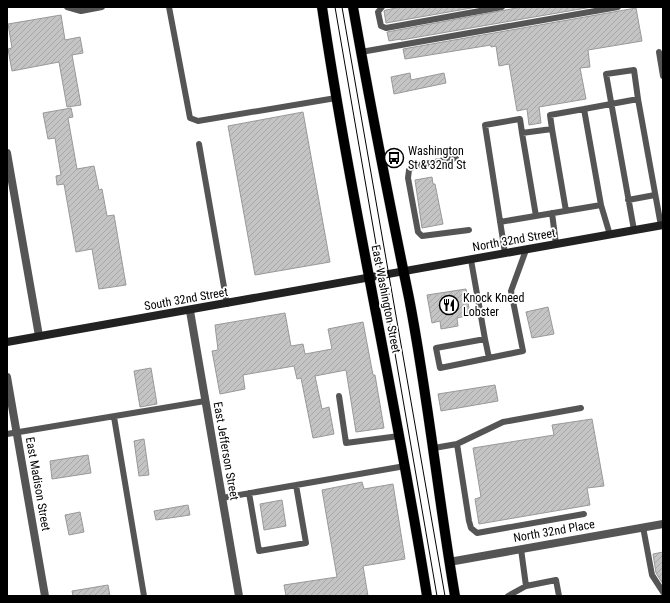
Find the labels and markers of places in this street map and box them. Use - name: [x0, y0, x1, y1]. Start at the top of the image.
- place label: Washington St & 32nd St: [408, 144, 466, 172]
- bus stop icon: Washington St & 32nd St: [383, 147, 405, 169]
- place label: Knock Kneed Lobster: [463, 291, 524, 319]
- restaurant icon: Knock Kneed Lobster: [438, 294, 460, 316]

